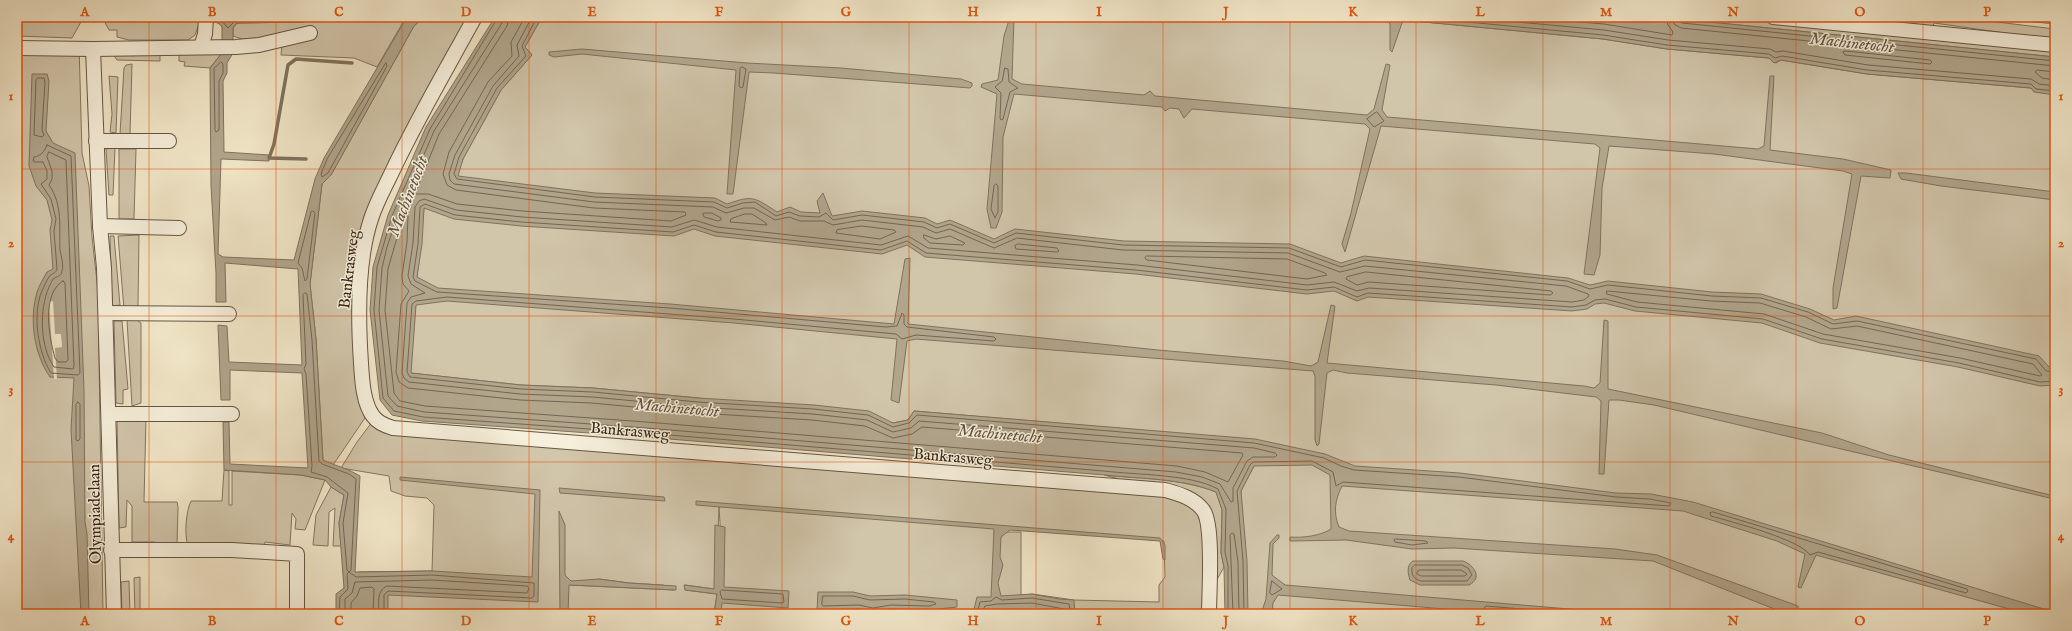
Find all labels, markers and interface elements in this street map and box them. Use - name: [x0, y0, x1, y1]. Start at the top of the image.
- text: A: [80, 4, 91, 21]
- text: B: [208, 4, 217, 21]
- text: C: [334, 4, 344, 21]
- text: D: [461, 4, 472, 21]
- text: E: [587, 4, 597, 21]
- text: F: [715, 4, 724, 21]
- text: G: [841, 4, 852, 21]
- text: H: [967, 4, 979, 21]
- text: I: [1096, 4, 1102, 21]
- text: J: [1221, 4, 1229, 21]
- text: K: [1348, 4, 1358, 21]
- text: L: [1474, 4, 1485, 21]
- text: M: [1600, 4, 1613, 21]
- text: N: [1726, 4, 1739, 21]
- text: O: [1855, 4, 1866, 21]
- text: P: [1983, 4, 1991, 21]
- water label: Machinetocht: [1808, 29, 1896, 58]
- text: 1: [9, 88, 14, 105]
- text: 1: [2059, 88, 2064, 105]
- water label: Machinetocht: [383, 153, 434, 240]
- street label: Bankrasweg: [335, 228, 365, 310]
- text: 2: [8, 235, 14, 252]
- text: 2: [2058, 235, 2064, 252]
- text: 3: [9, 381, 14, 398]
- text: 3: [2059, 381, 2064, 398]
- water label: Machinetocht: [634, 394, 721, 423]
- street label: Bankrasweg: [589, 419, 671, 445]
- water label: Machinetocht: [957, 420, 1044, 449]
- street label: Bankrasweg: [912, 445, 994, 471]
- street label: Olympiadelaan: [85, 463, 107, 564]
- text: 4: [8, 528, 15, 545]
- text: 4: [2058, 528, 2065, 545]
- text: A: [80, 613, 91, 630]
- text: B: [208, 613, 217, 630]
- text: C: [334, 613, 344, 630]
- text: D: [461, 613, 472, 630]
- text: E: [587, 613, 597, 630]
- text: F: [715, 613, 724, 630]
- text: G: [841, 613, 852, 630]
- text: H: [967, 613, 979, 630]
- text: I: [1096, 613, 1102, 630]
- text: J: [1221, 613, 1229, 630]
- text: K: [1348, 613, 1358, 630]
- text: L: [1474, 613, 1485, 630]
- text: M: [1600, 613, 1613, 630]
- text: N: [1726, 613, 1739, 630]
- text: O: [1855, 613, 1866, 630]
- text: P: [1983, 613, 1991, 630]

